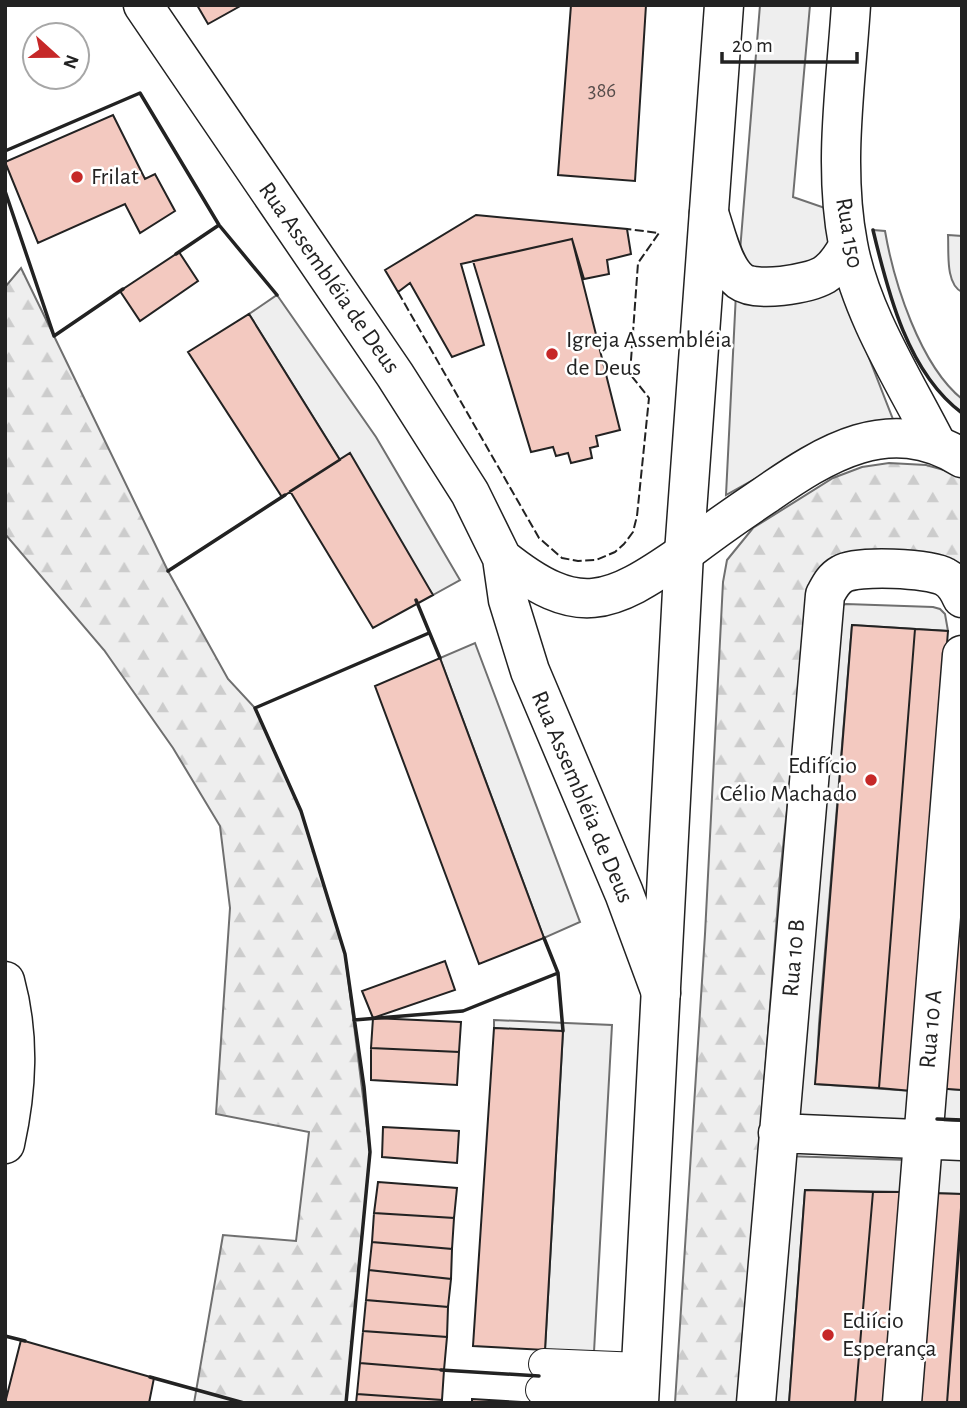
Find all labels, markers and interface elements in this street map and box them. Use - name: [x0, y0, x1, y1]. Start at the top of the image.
- north arrow: [21, 21, 91, 91]
- scale bar: [722, 21, 857, 65]
- text: 20 m: [732, 35, 773, 56]
- text: N: [59, 52, 82, 71]
- house number: 386: [588, 80, 616, 101]
- place label: Frilat: [91, 165, 139, 189]
- marker: Frilat: [69, 169, 85, 185]
- street label: Rua Assembléia de Deus: [254, 178, 404, 378]
- street label: Rua 150: [831, 196, 867, 270]
- place label: Igreja Assembléia de Deus: [566, 328, 732, 380]
- marker: Igreja Assembléia de Deus: [544, 346, 560, 362]
- street label: Rua Assembléia de Deus: [527, 688, 637, 906]
- place label: Edifício Célio Machado: [720, 754, 857, 806]
- marker: Edifício Célio Machado: [863, 772, 879, 788]
- street label: Rua 10 B: [779, 918, 809, 998]
- street label: Rua 10 A: [916, 989, 946, 1069]
- place label: Ediício Esperança: [842, 1309, 937, 1361]
- marker: Ediício Esperança: [820, 1327, 836, 1343]

